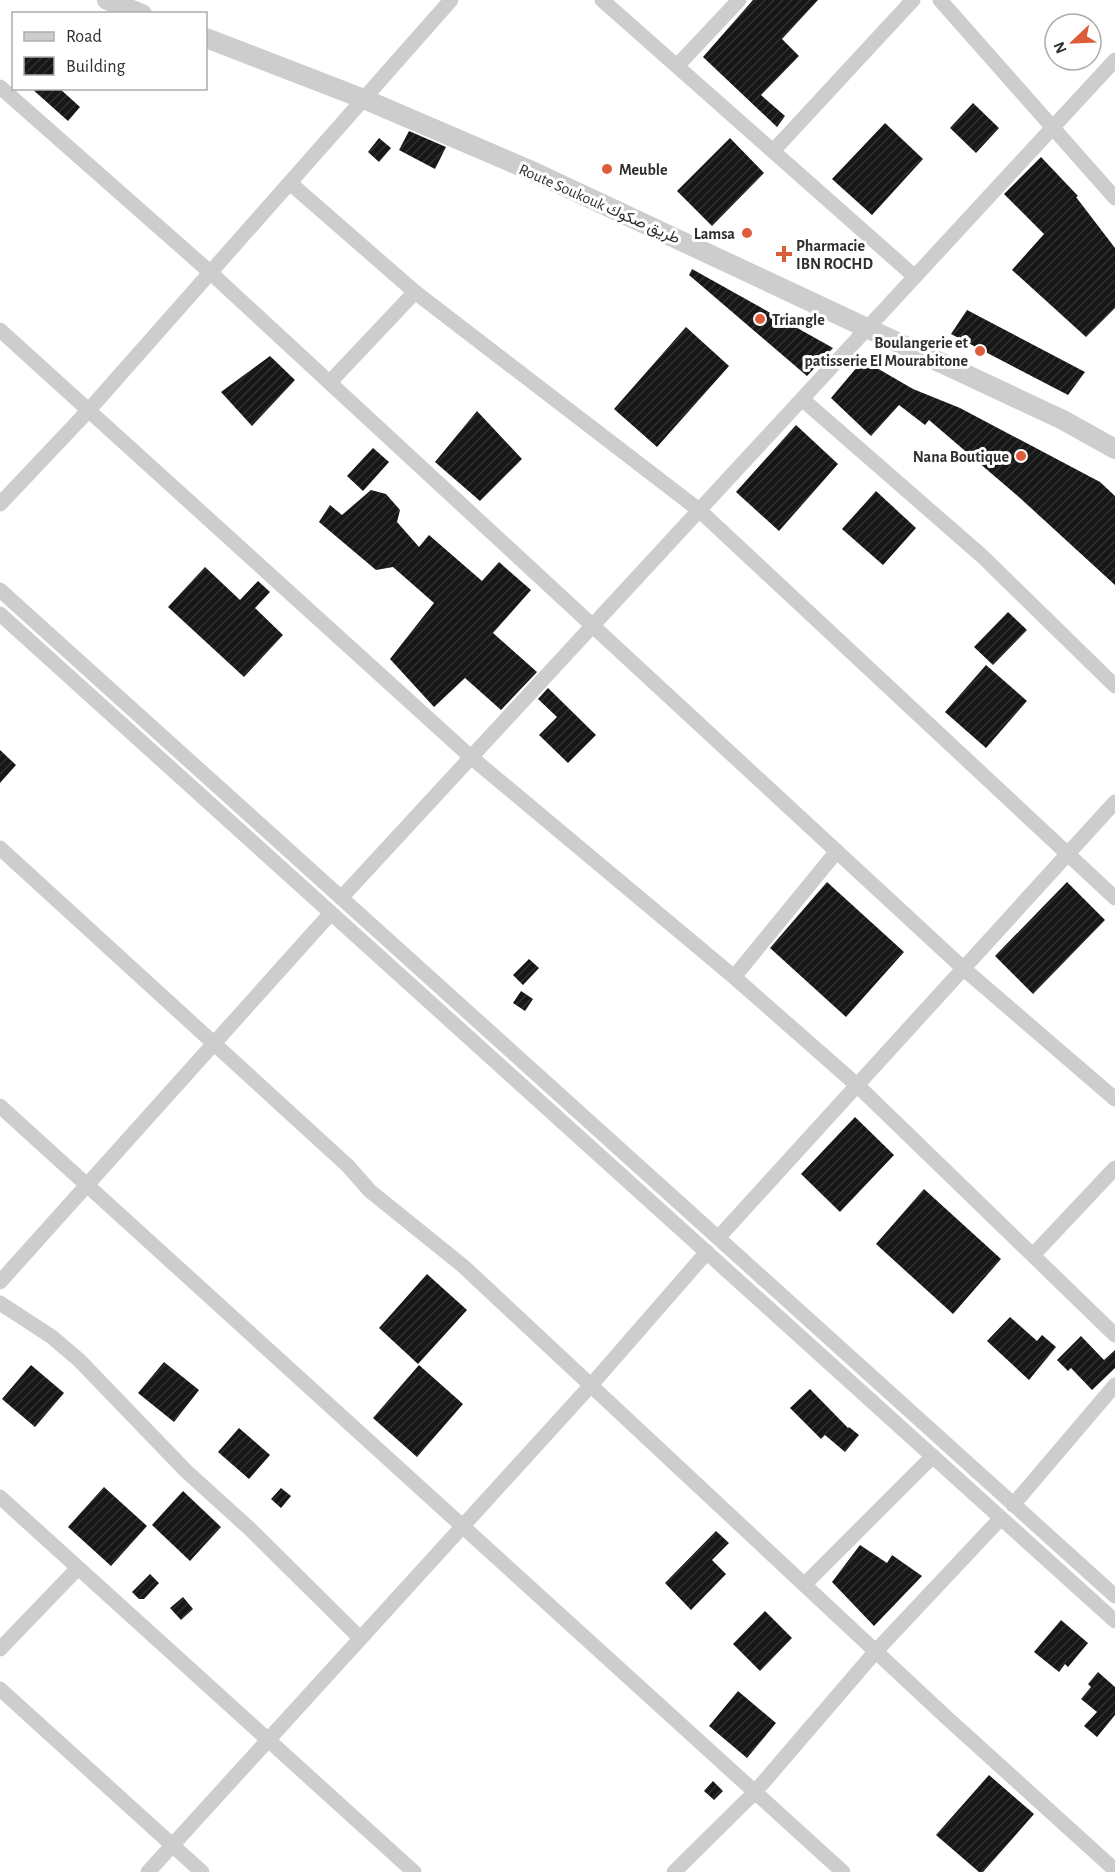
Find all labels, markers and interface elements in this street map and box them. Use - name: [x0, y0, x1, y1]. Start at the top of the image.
- legend: [12, 12, 207, 90]
- north arrow: [1043, 12, 1103, 72]
- text: Road: [66, 28, 102, 46]
- text: N: [1051, 39, 1070, 56]
- text: Building: [66, 58, 126, 76]
- street label: Route Soukouk طريق صكوك: [516, 161, 683, 249]
- marker: Meuble: [600, 162, 614, 176]
- place label: Meuble: [619, 162, 668, 178]
- place label: Lamsa: [694, 226, 735, 242]
- marker: Lamsa: [740, 226, 754, 240]
- place label: Pharmacie IBN ROCHD: [796, 238, 873, 272]
- marker: Pharmacie IBN ROCHD: [777, 247, 791, 261]
- marker: Triangle: [753, 312, 767, 326]
- place label: Triangle: [772, 312, 825, 328]
- place label: Boulangerie et patisserie El Mourabitone: [805, 335, 969, 369]
- marker: Boulangerie et patisserie El Mourabitone: [973, 344, 987, 358]
- place label: Nana Boutique: [913, 449, 1009, 465]
- marker: Nana Boutique: [1014, 449, 1028, 463]

